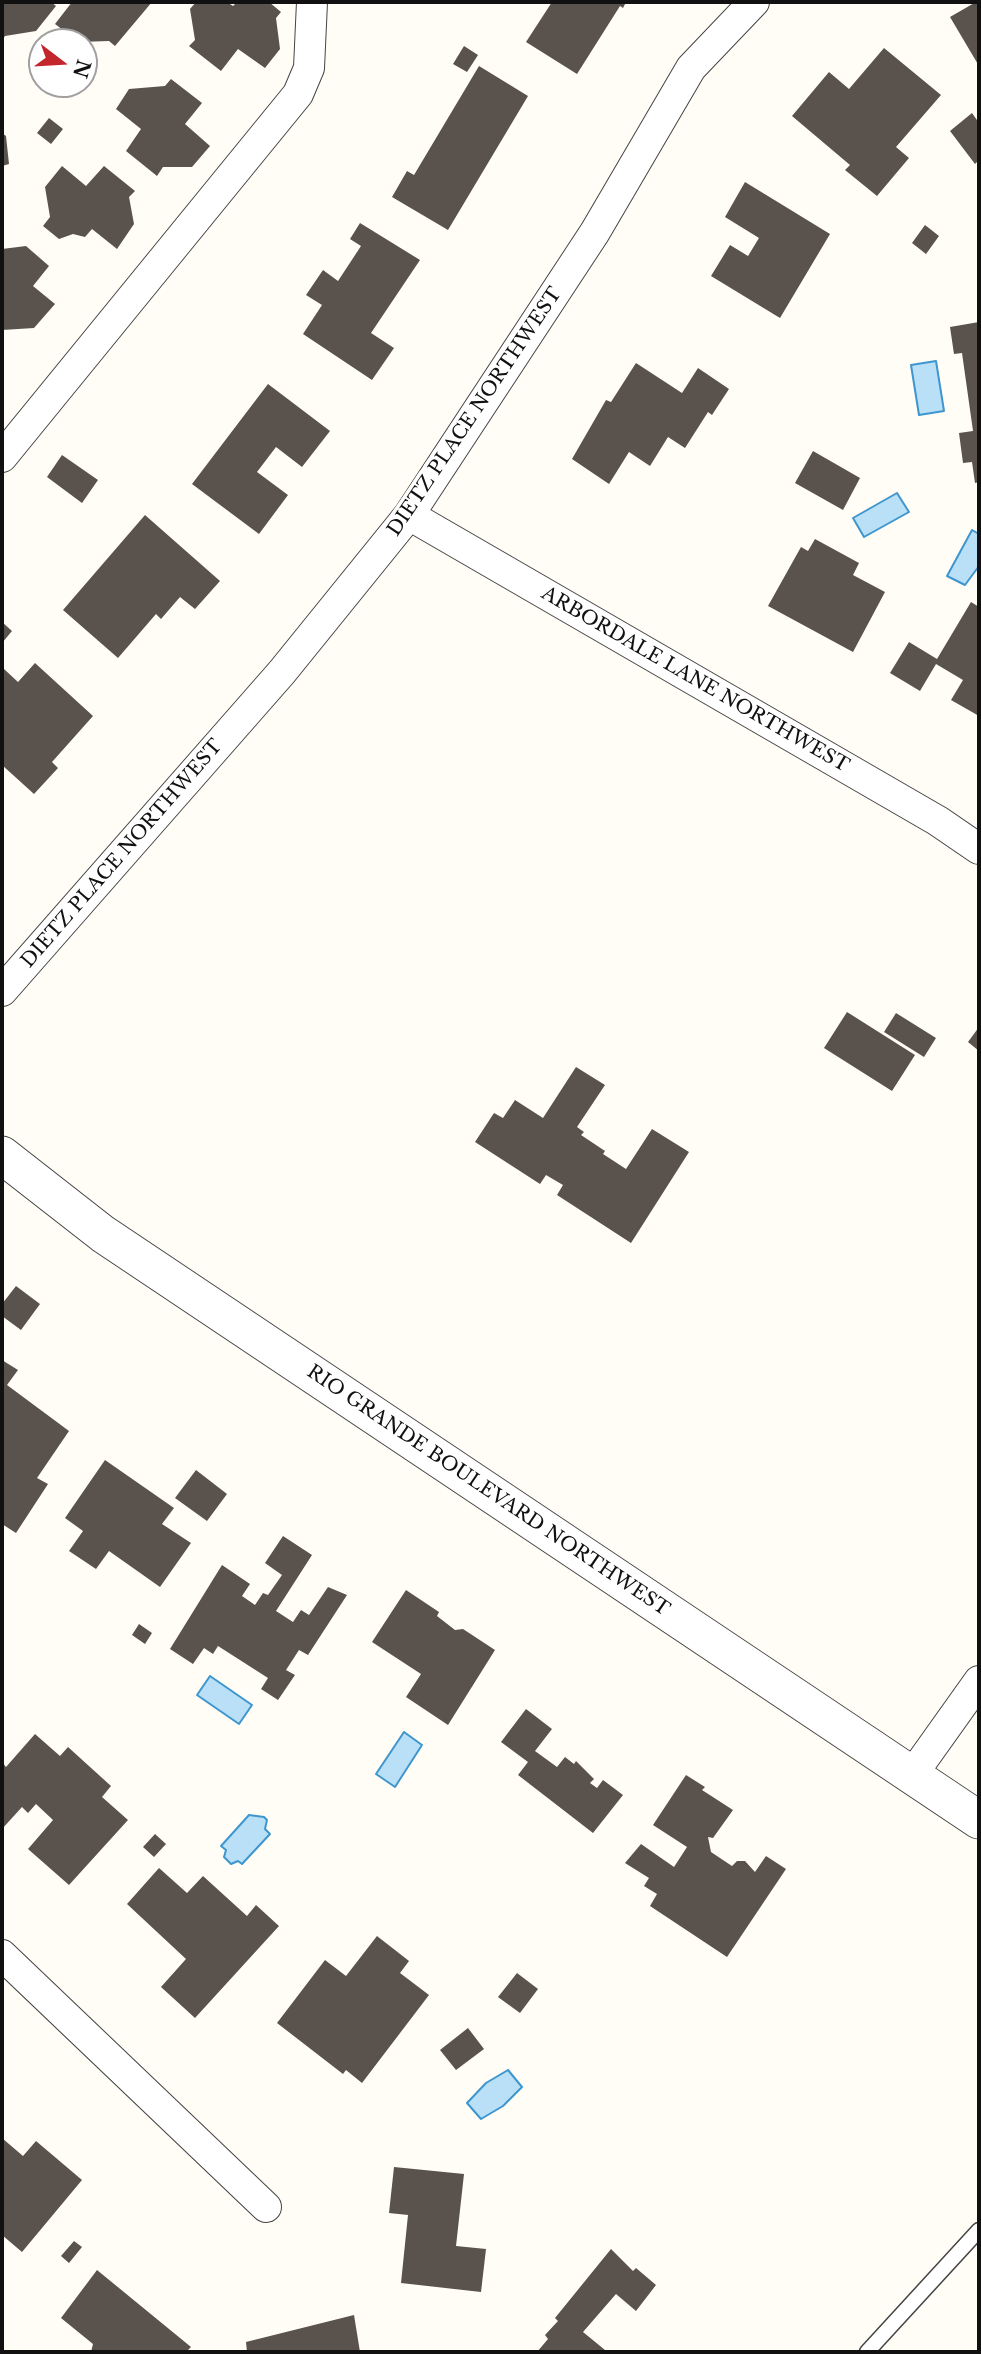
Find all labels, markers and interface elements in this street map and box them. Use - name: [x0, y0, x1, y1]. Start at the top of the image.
- north arrow: [28, 28, 98, 98]
- text: N: [68, 57, 95, 81]
- street label: DIETZ PLACE NORTHWEST: [383, 283, 567, 541]
- street label: ARBORDALE LANE NORTHWEST: [537, 582, 853, 778]
- street label: DIETZ PLACE NORTHWEST: [17, 735, 227, 973]
- street label: RIO GRANDE BOULEVARD NORTHWEST: [302, 1361, 674, 1621]

